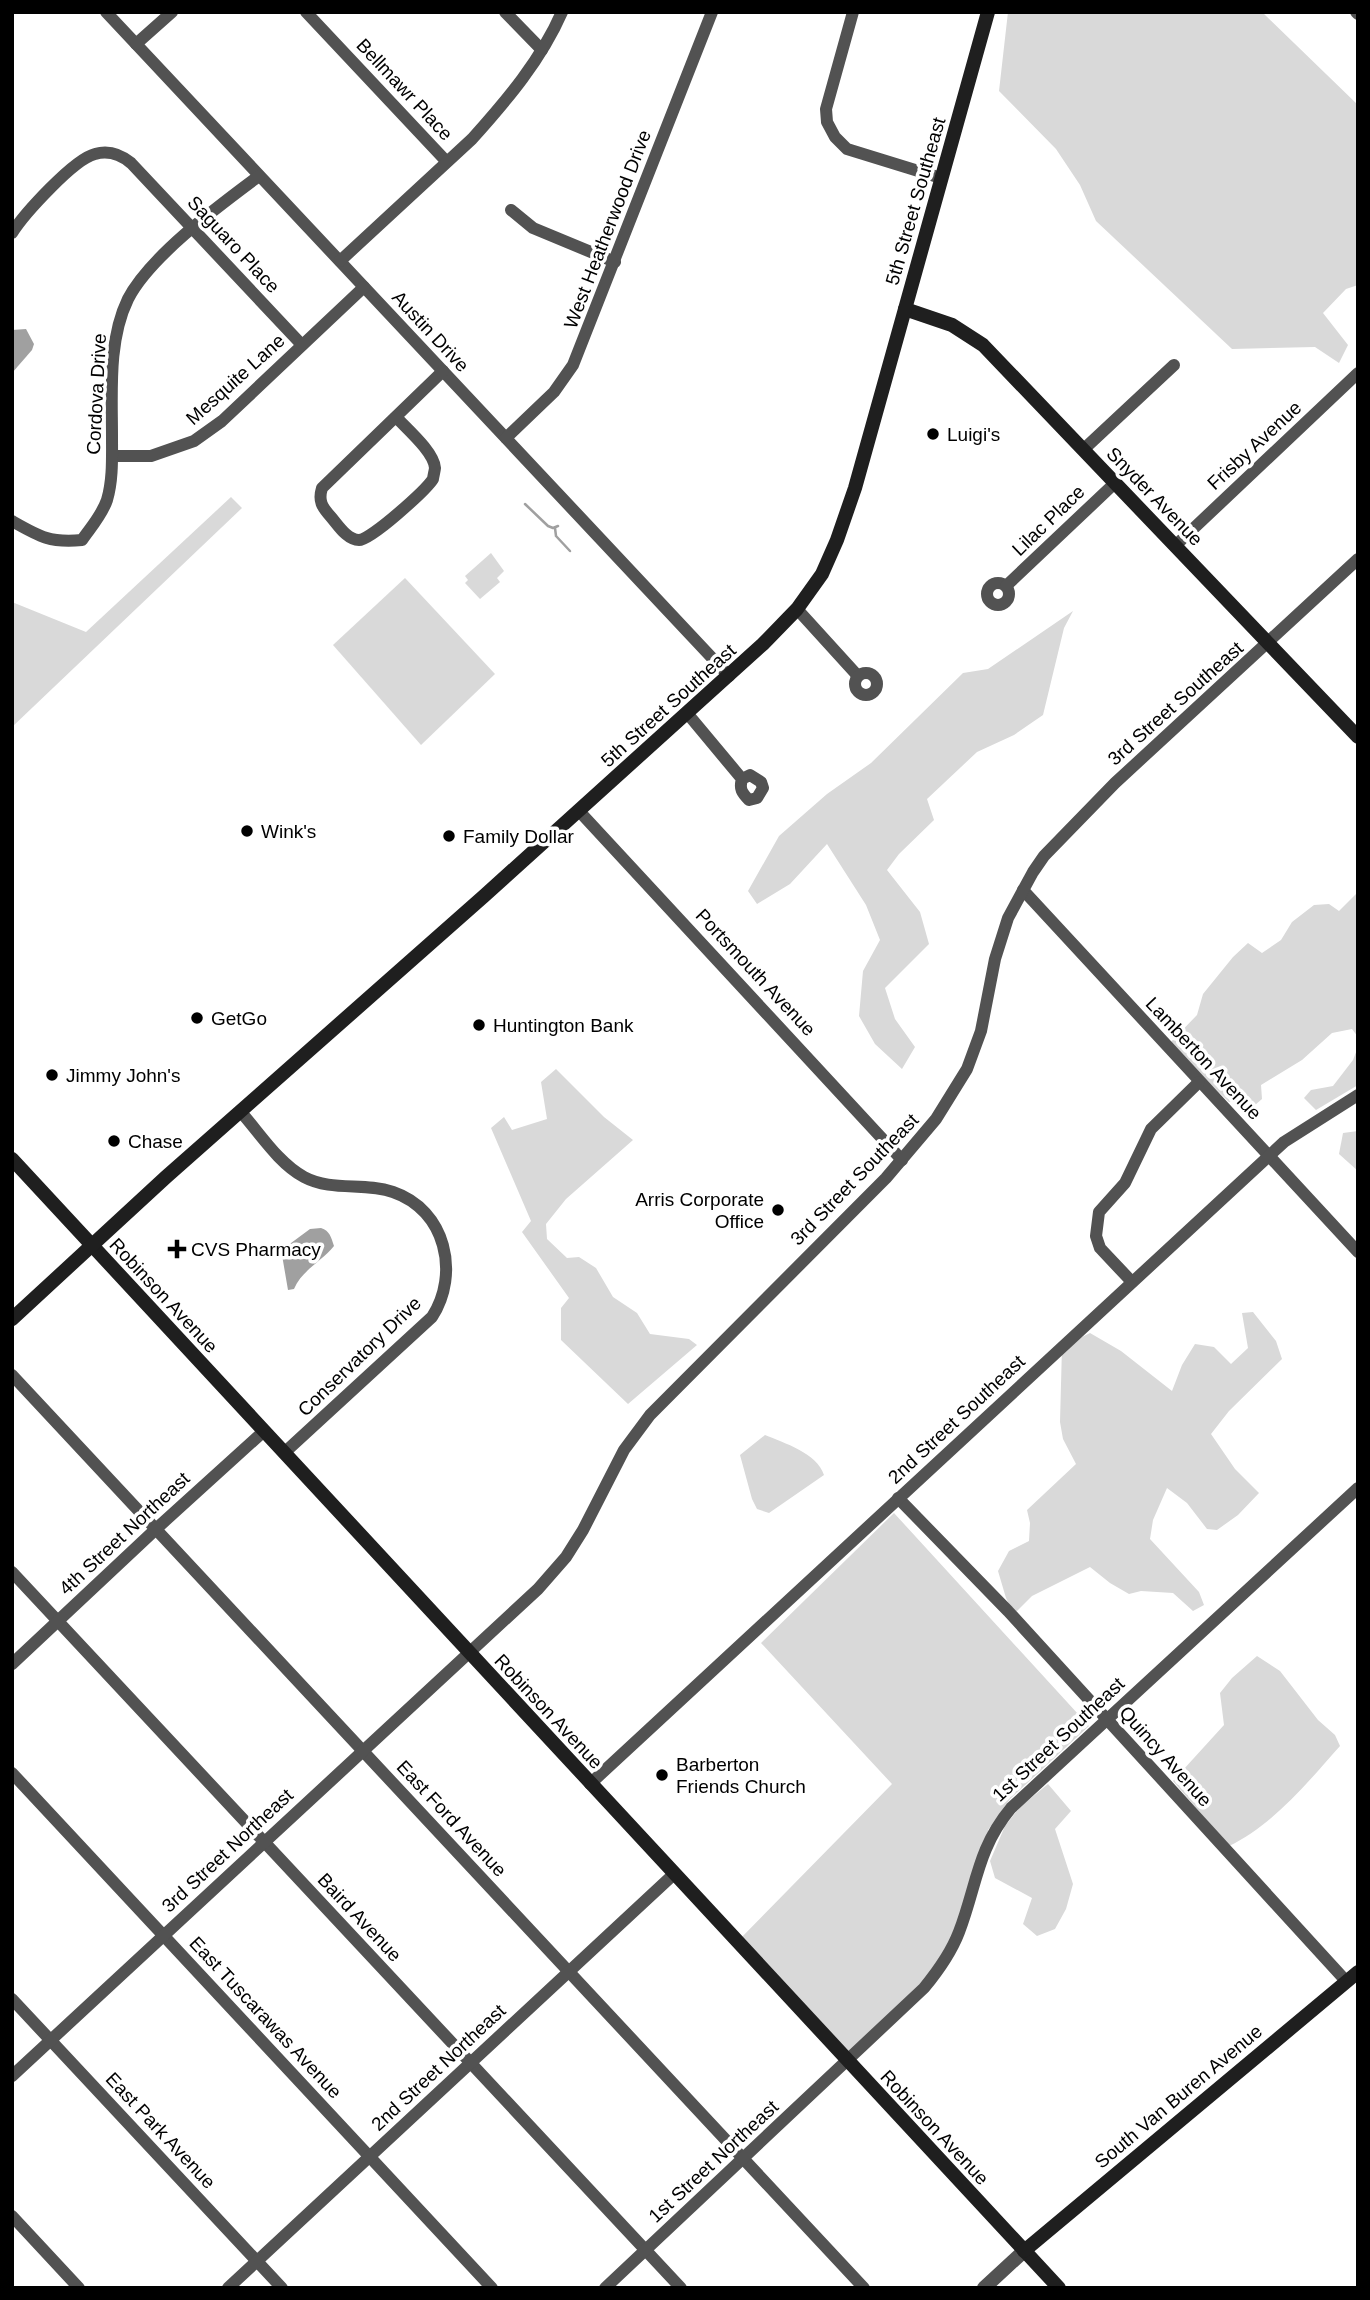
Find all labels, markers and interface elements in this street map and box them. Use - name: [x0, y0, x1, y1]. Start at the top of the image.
- street label: Bellmawr Place: [352, 34, 457, 144]
- street label: 5th Street Southeast: [882, 114, 950, 287]
- street label: West Heatherwood Drive: [560, 127, 655, 331]
- street label: Saguaro Place: [183, 192, 284, 297]
- street label: Austin Drive: [388, 287, 473, 376]
- street label: Mesquite Lane: [182, 330, 289, 429]
- street label: Cordova Drive: [83, 333, 110, 455]
- street label: Frisby Avenue: [1203, 397, 1305, 494]
- place label: Luigi's: [947, 424, 1000, 445]
- marker: Luigi's: [925, 426, 941, 442]
- street label: Snyder Avenue: [1102, 443, 1207, 550]
- street label: Lilac Place: [1008, 481, 1089, 560]
- street label: 3rd Street Southeast: [1104, 637, 1248, 769]
- street label: 5th Street Southeast: [597, 639, 740, 771]
- place label: Wink's: [261, 821, 316, 842]
- marker: Wink's: [239, 823, 255, 839]
- place label: Family Dollar: [463, 826, 575, 847]
- marker: Family Dollar: [441, 828, 457, 844]
- street label: Portsmouth Avenue: [692, 905, 820, 1040]
- street label: Lamberton Avenue: [1142, 993, 1266, 1124]
- place label: GetGo: [211, 1008, 267, 1029]
- marker: GetGo: [189, 1010, 205, 1026]
- place label: Huntington Bank: [493, 1015, 634, 1036]
- marker: Huntington Bank: [471, 1017, 487, 1033]
- place label: Jimmy John's: [66, 1065, 180, 1086]
- marker: Jimmy John's: [44, 1067, 60, 1083]
- street label: 3rd Street Southeast: [786, 1109, 923, 1249]
- place label: Chase: [128, 1131, 183, 1152]
- marker: Chase: [106, 1133, 122, 1149]
- place label: Arris Corporate Office: [635, 1189, 764, 1232]
- marker: Arris Corporate Office: [770, 1202, 786, 1218]
- street label: Robinson Avenue: [105, 1234, 222, 1357]
- place label: CVS Pharmacy: [191, 1239, 321, 1260]
- marker: CVS Pharmacy: [169, 1241, 185, 1257]
- street label: Conservatory Drive: [294, 1292, 425, 1420]
- street label: 2nd Street Southeast: [884, 1350, 1029, 1488]
- street label: 4th Street Northeast: [55, 1467, 194, 1599]
- street label: Robinson Avenue: [490, 1650, 607, 1773]
- street label: 1st Street Southeast: [988, 1672, 1129, 1806]
- street label: Quincy Avenue: [1115, 1702, 1216, 1811]
- place label: Barberton Friends Church: [676, 1754, 806, 1797]
- street label: East Ford Avenue: [393, 1756, 511, 1881]
- marker: Barberton Friends Church: [654, 1767, 670, 1783]
- street label: 3rd Street Northeast: [158, 1784, 298, 1916]
- street label: Baird Avenue: [314, 1869, 406, 1966]
- street label: East Tuscarawas Avenue: [185, 1932, 346, 2102]
- street label: 2nd Street Northeast: [367, 1999, 510, 2135]
- street label: South Van Buren Avenue: [1091, 2020, 1266, 2172]
- street label: Robinson Avenue: [876, 2066, 993, 2189]
- street label: East Park Avenue: [102, 2068, 220, 2193]
- street label: 1st Street Northeast: [644, 2096, 783, 2227]

